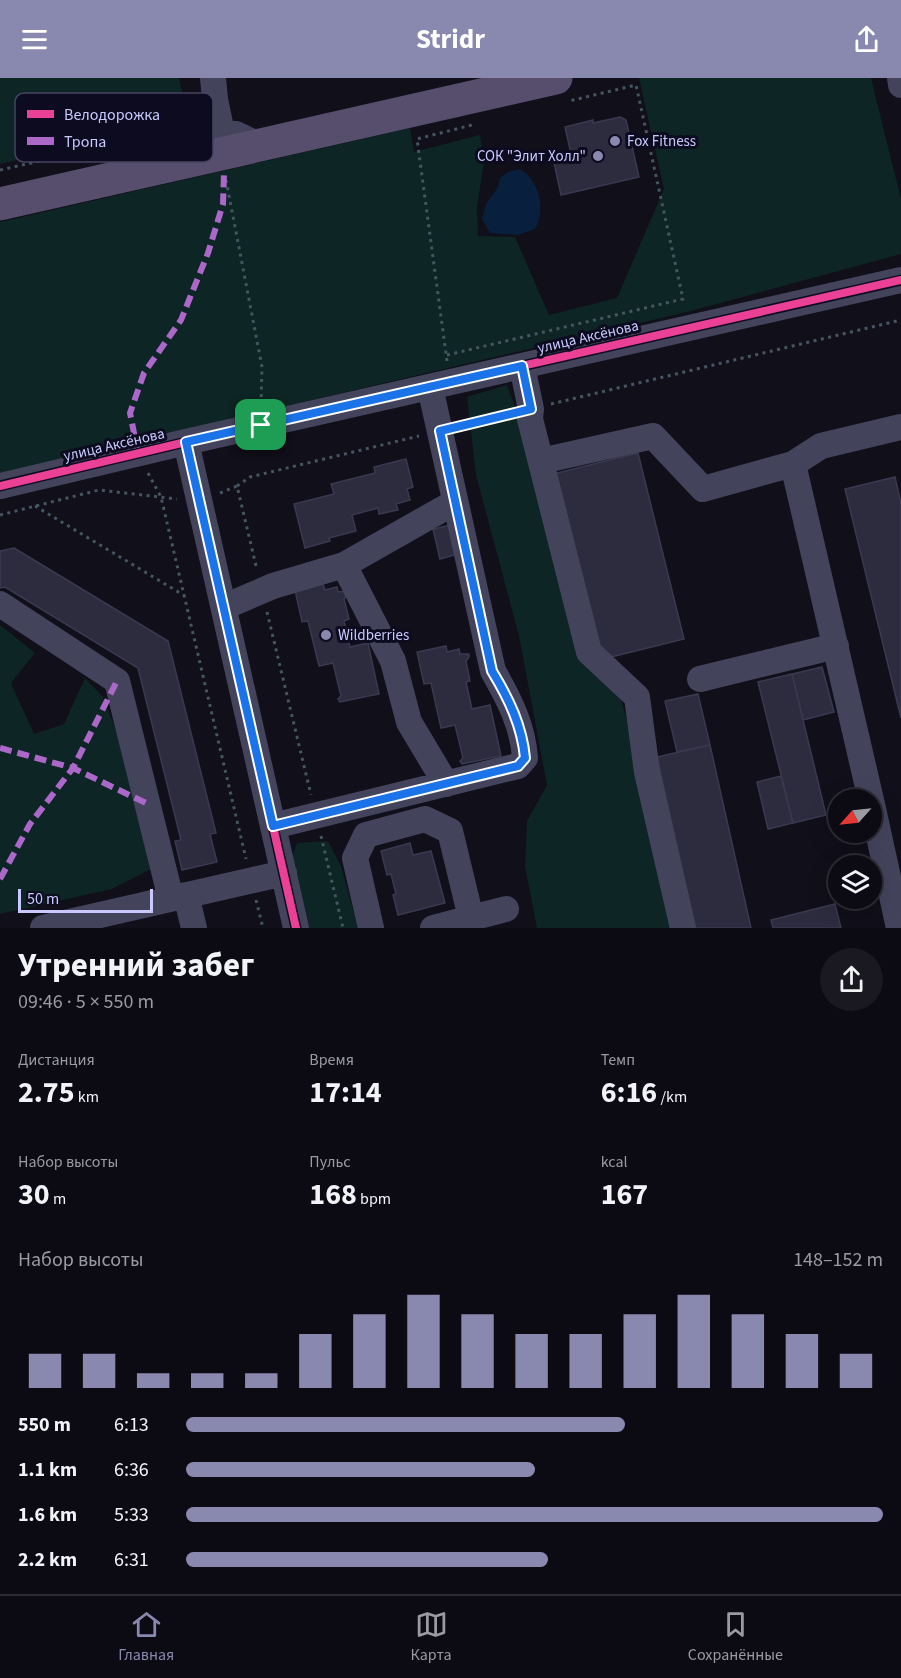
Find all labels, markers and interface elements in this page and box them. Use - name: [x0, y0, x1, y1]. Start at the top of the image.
- text: Stridr: [416, 20, 485, 59]
- icon: menu: [18, 23, 51, 56]
- icon: share: [850, 23, 883, 56]
- legend: [15, 93, 213, 162]
- text: Велодорожка: [64, 104, 160, 126]
- text: Тропа: [64, 131, 106, 153]
- place label: Fox Fitness: [627, 131, 696, 152]
- marker: Fox Fitness: [608, 134, 622, 148]
- place label: СОК "Элит Холл": [477, 146, 586, 167]
- marker: СОК "Элит Холл": [591, 149, 605, 163]
- street label: улица Аксёнова: [535, 315, 641, 359]
- pin: [235, 399, 286, 450]
- icon: arrive: [244, 408, 277, 441]
- street label: улица Аксёнова: [61, 423, 167, 467]
- place label: Wildberries: [338, 625, 409, 646]
- marker: Wildberries: [319, 628, 333, 642]
- north arrow: [828, 789, 882, 843]
- map controls: [828, 789, 882, 909]
- button: layers: [828, 855, 882, 909]
- scale bar: [18, 886, 153, 914]
- text: 50 m: [27, 888, 59, 910]
- text: Утренний забег: [18, 942, 254, 989]
- button: share: [820, 948, 883, 1011]
- text: 09:46 · 5 × 550 m: [18, 988, 154, 1016]
- text: Дистанция: [18, 1049, 95, 1071]
- text: Время: [309, 1049, 354, 1071]
- text: Темп: [601, 1049, 635, 1071]
- text: 2.75: [18, 1071, 75, 1114]
- text: 17:14: [309, 1071, 382, 1114]
- text: 6:16: [601, 1071, 657, 1114]
- text: km: [75, 1086, 99, 1108]
- text: /km: [657, 1086, 687, 1108]
- text: Набор высоты: [18, 1151, 118, 1173]
- text: Пульс: [309, 1151, 351, 1173]
- text: kcal: [601, 1151, 628, 1173]
- text: 30: [18, 1173, 50, 1216]
- text: 168: [309, 1173, 357, 1216]
- text: 167: [601, 1173, 648, 1216]
- text: m: [50, 1188, 66, 1210]
- text: bpm: [357, 1188, 391, 1210]
- text: Набор высоты: [18, 1246, 143, 1274]
- text: 148–152 m: [793, 1246, 883, 1274]
- text: 550 m: [18, 1411, 71, 1439]
- text: 6:13: [114, 1411, 149, 1439]
- text: 1.1 km: [18, 1456, 77, 1484]
- text: 6:36: [114, 1456, 149, 1484]
- text: 1.6 km: [18, 1501, 77, 1529]
- text: 5:33: [114, 1501, 149, 1529]
- text: 2.2 km: [18, 1546, 77, 1574]
- text: 6:31: [114, 1546, 149, 1574]
- tab: Главная: [118, 1608, 174, 1666]
- tab: Карта: [411, 1608, 452, 1666]
- tab: Сохранённые: [688, 1608, 783, 1666]

